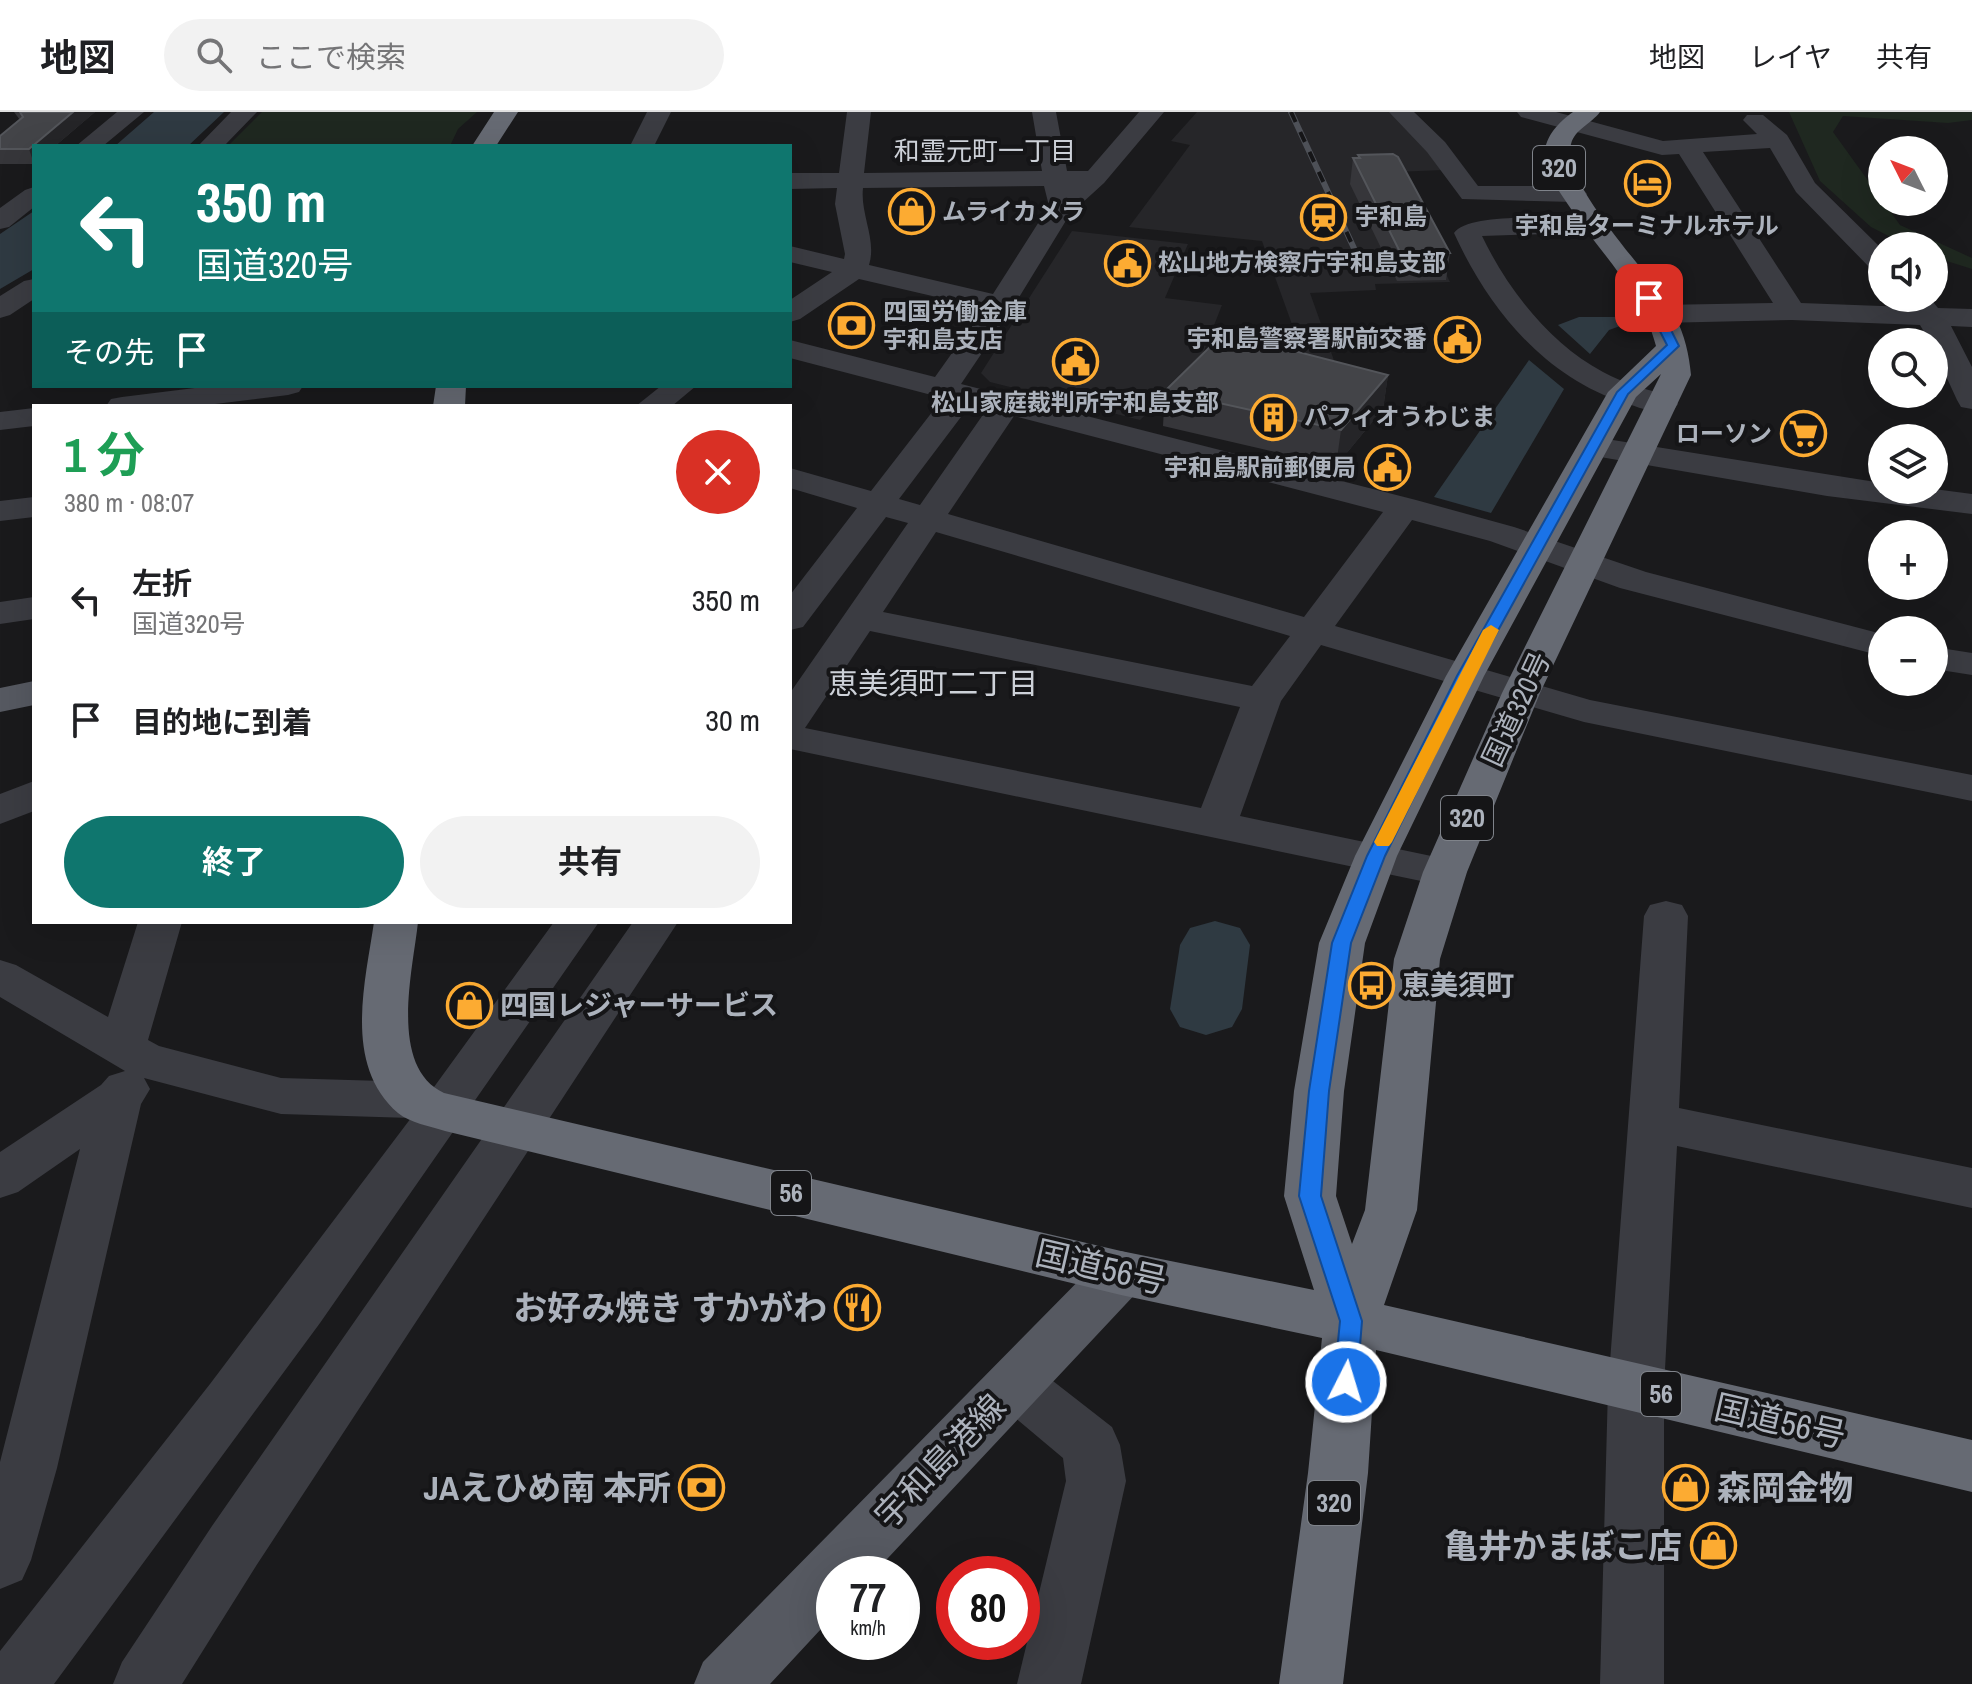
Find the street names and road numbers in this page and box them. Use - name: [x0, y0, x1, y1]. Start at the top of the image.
- road number: 320: [1533, 146, 1585, 190]
- street label: 国道320号: [1473, 646, 1559, 772]
- road number: 320: [1441, 796, 1493, 840]
- road number: 56: [771, 1171, 811, 1215]
- street label: 国道56号: [1031, 1230, 1171, 1304]
- road number: 56: [1641, 1372, 1681, 1416]
- street label: 宇和島港線: [864, 1384, 1016, 1538]
- street label: 国道56号: [1710, 1384, 1850, 1458]
- road number: 320: [1308, 1481, 1360, 1525]

